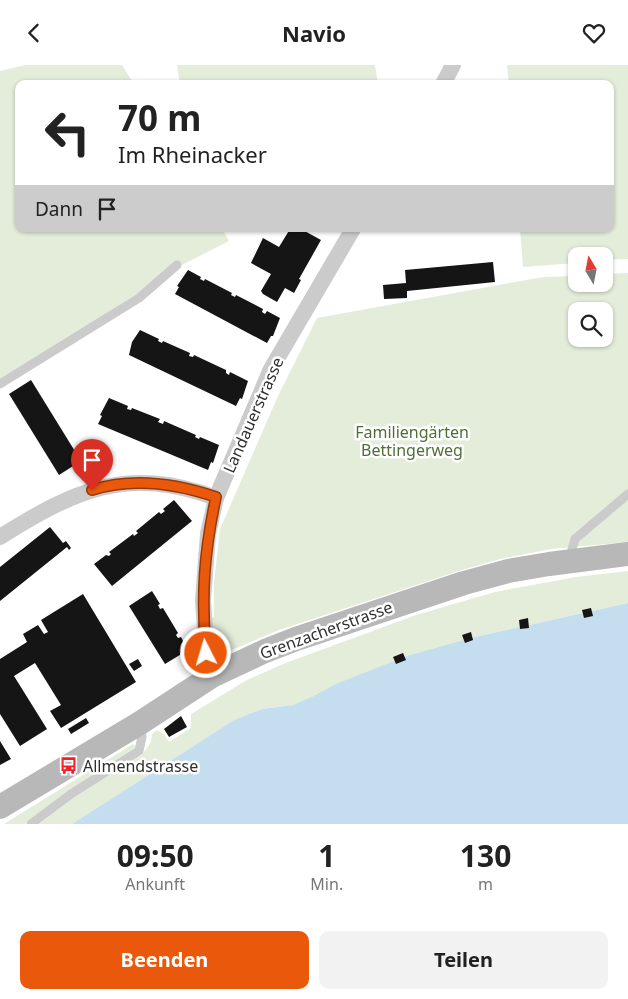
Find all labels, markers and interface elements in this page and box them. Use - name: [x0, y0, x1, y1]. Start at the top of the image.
- text: Navio: [282, 18, 346, 48]
- icon: back: [20, 19, 48, 47]
- icon: heart: [580, 19, 608, 47]
- text: 70 m: [118, 94, 201, 141]
- icon: left: [35, 100, 100, 165]
- text: Im Rheinacker: [118, 139, 267, 169]
- icon: arrive: [93, 195, 121, 223]
- text: Dann: [35, 196, 83, 222]
- north arrow: [568, 247, 612, 293]
- map controls: [568, 247, 613, 347]
- button: search: [568, 302, 613, 347]
- street label: Landauerstrasse: [218, 354, 288, 476]
- park label: Familiengärten Bettingerweg: [355, 421, 469, 461]
- pin: [71, 439, 113, 490]
- icon: arrive: [78, 446, 106, 474]
- street label: Grenzacherstrasse: [257, 596, 395, 664]
- position arrow: [179, 626, 231, 678]
- place label: Allmendstrasse: [83, 755, 198, 777]
- bus stop icon: Allmendstrasse: [59, 756, 79, 776]
- text: 09:50: [117, 835, 194, 876]
- text: 1: [318, 835, 335, 876]
- text: 130: [460, 835, 511, 876]
- text: Ankunft: [125, 873, 185, 895]
- text: Min.: [310, 873, 343, 895]
- text: m: [478, 873, 493, 895]
- button: Beenden: [20, 931, 309, 989]
- button: Teilen: [319, 931, 608, 989]

